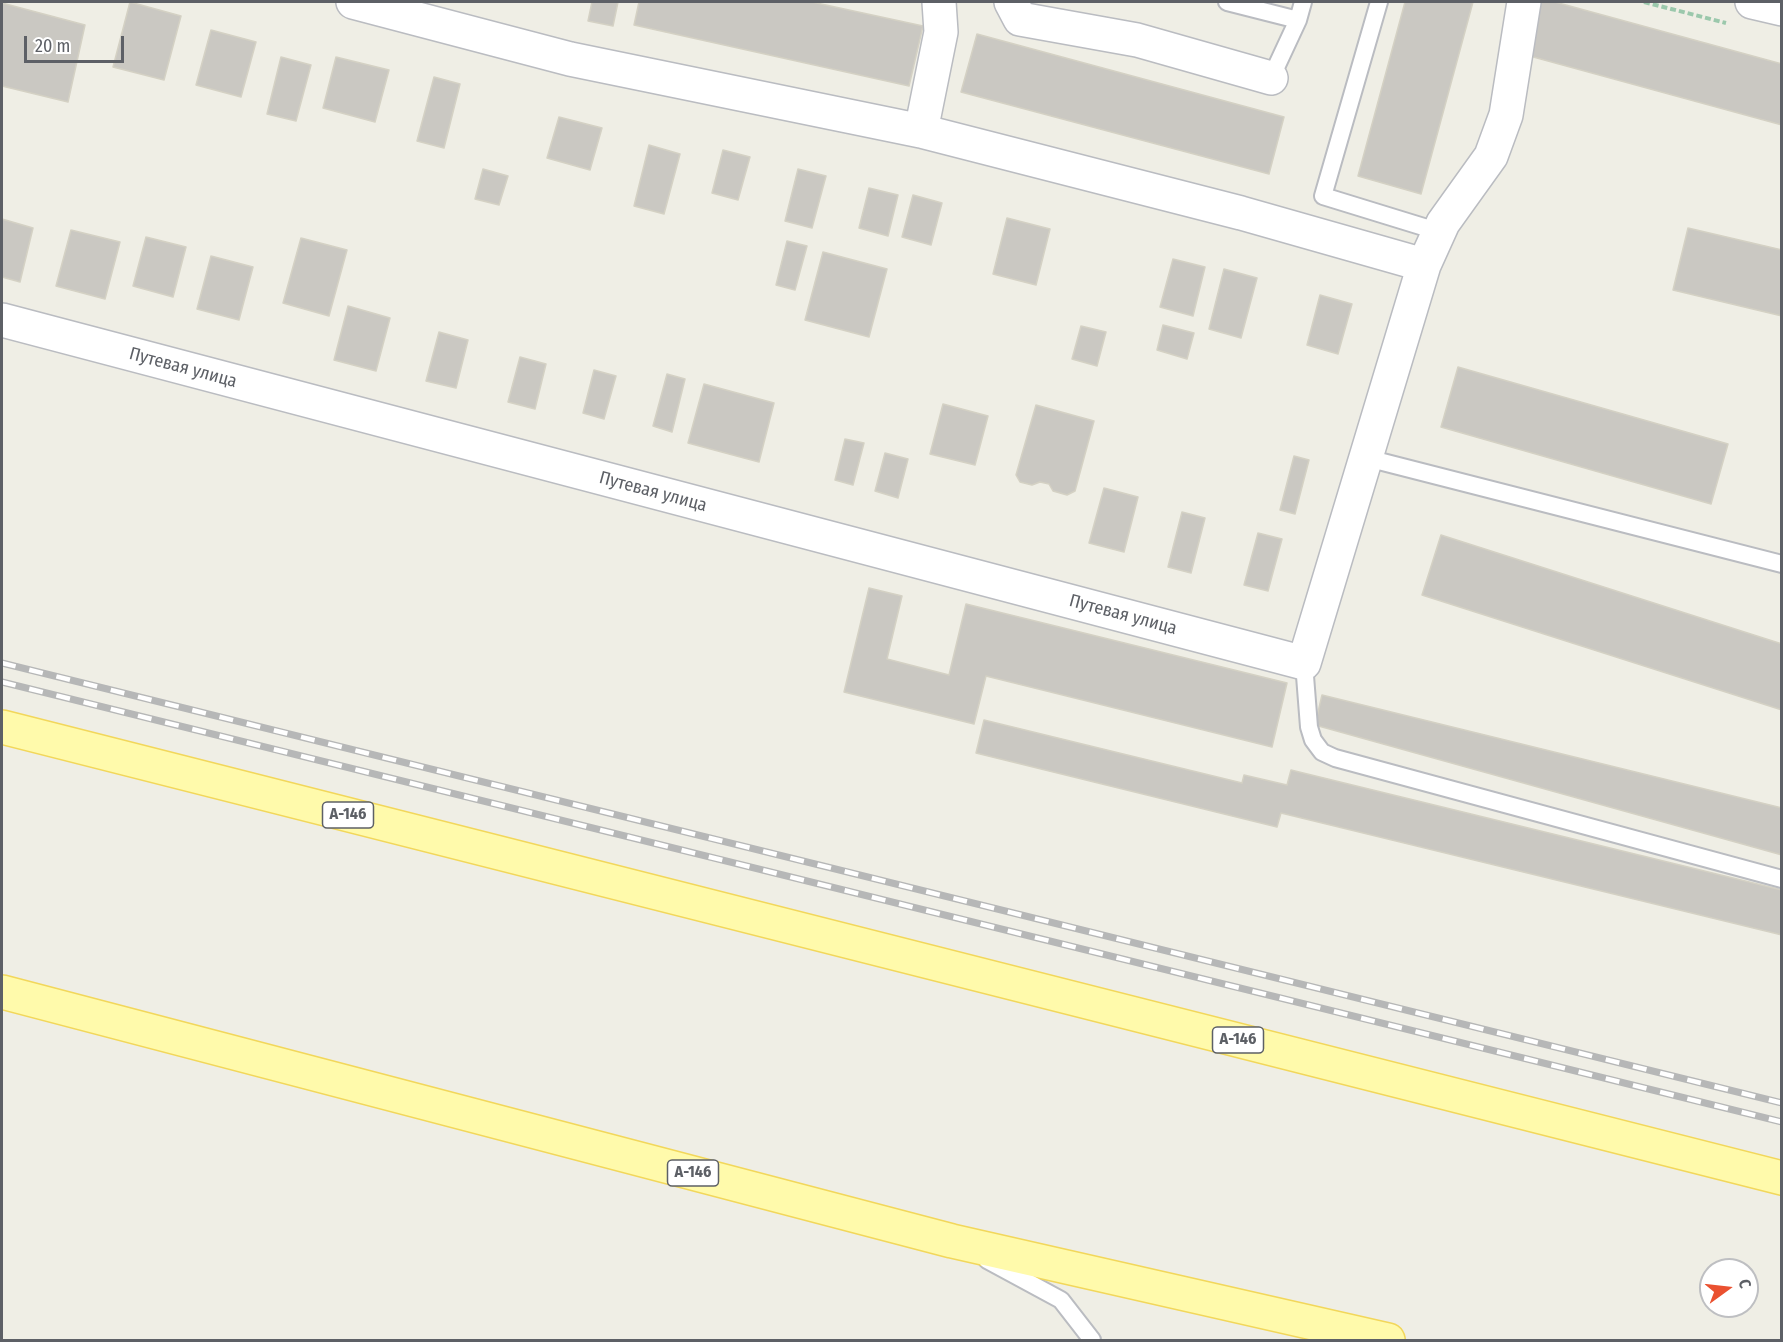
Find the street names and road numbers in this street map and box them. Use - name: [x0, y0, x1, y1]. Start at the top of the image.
- street label: Путевая улица: [127, 343, 239, 393]
- street label: Путевая улица: [597, 467, 709, 517]
- street label: Путевая улица: [1067, 590, 1179, 640]
- road number: А-146: [322, 802, 374, 828]
- road number: А-146: [1212, 1027, 1264, 1053]
- road number: А-146: [668, 1160, 718, 1186]

